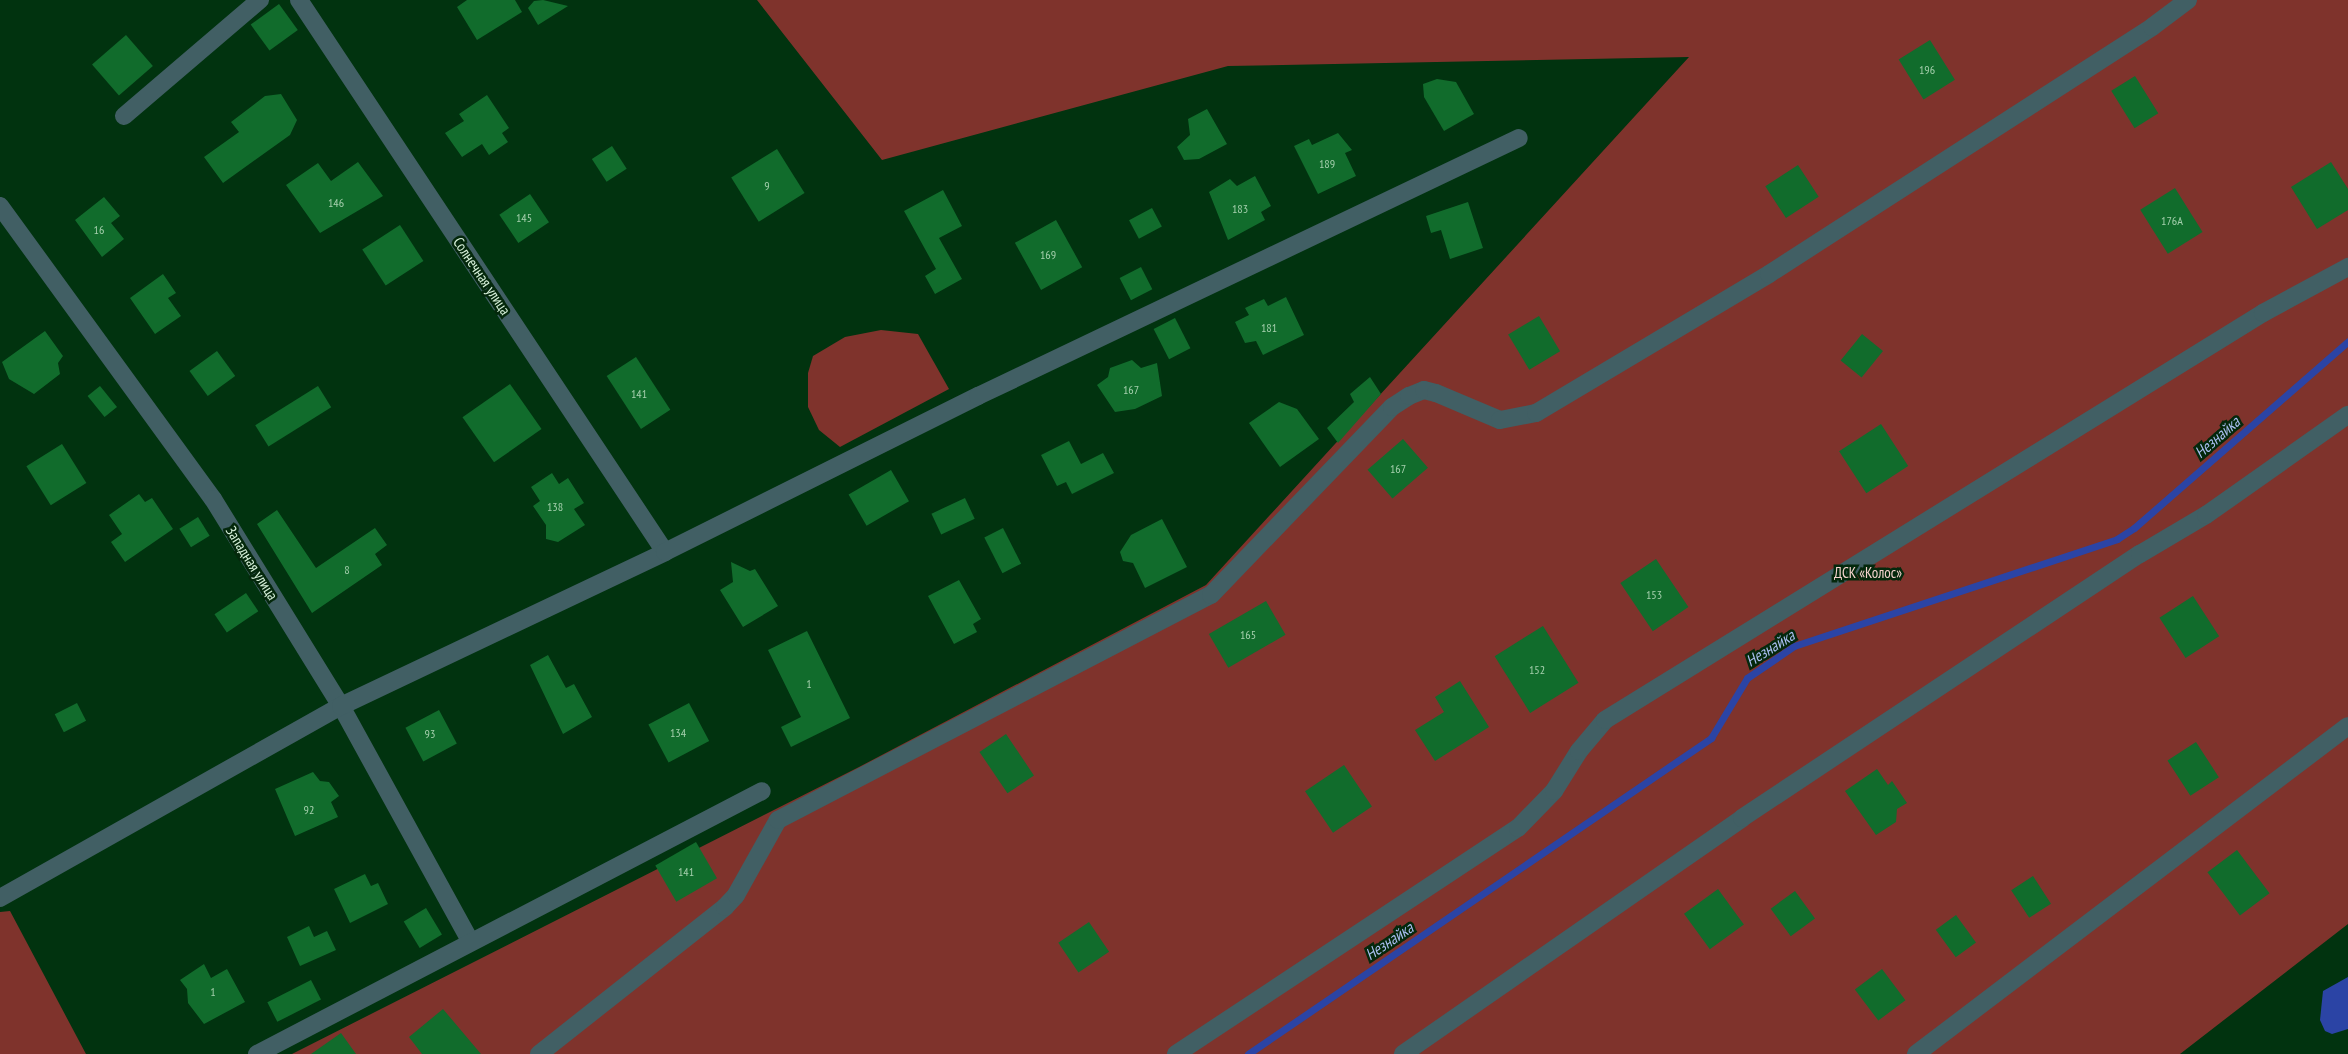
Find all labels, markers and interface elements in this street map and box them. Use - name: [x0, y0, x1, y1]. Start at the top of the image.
- house number: 196: [1919, 63, 1935, 77]
- house number: 189: [1319, 157, 1335, 171]
- house number: 9: [764, 179, 770, 193]
- house number: 146: [328, 196, 344, 210]
- house number: 183: [1232, 202, 1248, 216]
- house number: 145: [516, 211, 532, 225]
- house number: 176А: [2161, 214, 2183, 228]
- house number: 16: [94, 223, 104, 237]
- street label: Солнечная улица: [449, 234, 515, 318]
- house number: 169: [1040, 248, 1056, 262]
- house number: 181: [1261, 321, 1277, 335]
- house number: 167: [1123, 383, 1139, 397]
- house number: 141: [631, 387, 647, 401]
- water label: Незнайка: [2190, 412, 2244, 462]
- house number: 167: [1390, 462, 1406, 476]
- house number: 138: [547, 500, 563, 514]
- street label: Западная улица: [222, 523, 282, 603]
- house number: 8: [344, 563, 350, 577]
- park label: ДСК «Колос»: [1834, 564, 1902, 582]
- house number: 153: [1646, 588, 1662, 602]
- water label: Незнайка: [1742, 626, 1798, 670]
- house number: 165: [1240, 628, 1256, 642]
- house number: 152: [1529, 663, 1545, 677]
- house number: 1: [806, 677, 812, 691]
- house number: 134: [670, 726, 686, 740]
- house number: 93: [425, 727, 435, 741]
- house number: 92: [304, 803, 314, 817]
- house number: 141: [678, 865, 694, 879]
- water label: Незнайка: [1361, 918, 1417, 964]
- house number: 1: [210, 985, 216, 999]

